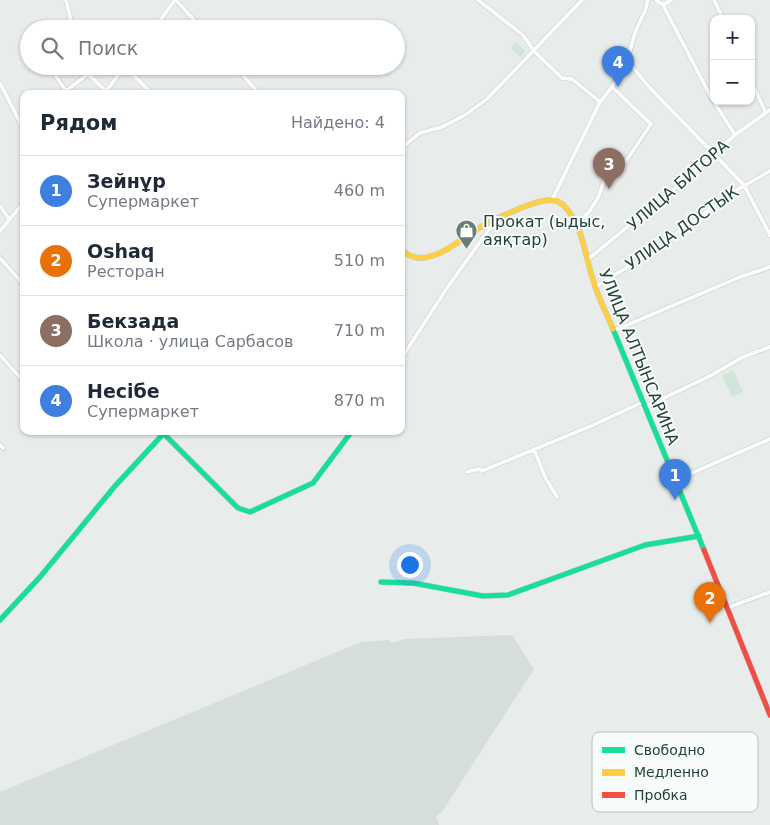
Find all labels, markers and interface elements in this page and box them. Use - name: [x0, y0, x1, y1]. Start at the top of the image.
- map controls: [710, 15, 755, 105]
- button: +: [710, 15, 755, 60]
- search box: [20, 20, 405, 75]
- icon: search: [38, 34, 66, 62]
- text: Поиск: [78, 37, 138, 59]
- pin: 4: [602, 46, 634, 87]
- button: −: [710, 60, 755, 105]
- text: Рядом: [40, 111, 117, 135]
- text: Найдено: 4: [291, 113, 385, 132]
- street label: УЛИЦА БИТОРА: [623, 136, 733, 234]
- pin: 3: [593, 148, 625, 189]
- text: Зейнұр: [87, 170, 166, 192]
- text: 1: [50, 181, 62, 200]
- text: 460 m: [334, 181, 385, 200]
- street label: УЛИЦА ДОСТЫК: [622, 182, 743, 274]
- text: Супермаркет: [87, 192, 199, 211]
- place label: Прокат (ыдыс, аяқтар): [483, 212, 605, 249]
- shop icon: Прокат (ыдыс, аяқтар): [455, 218, 479, 249]
- text: Oshaq: [87, 240, 154, 262]
- text: 2: [50, 251, 62, 270]
- text: 510 m: [334, 251, 385, 270]
- text: Ресторан: [87, 262, 165, 281]
- street label: УЛИЦА АЛТЫНСАРИНА: [595, 266, 683, 448]
- text: Бекзада: [87, 310, 179, 332]
- text: 3: [50, 321, 62, 340]
- text: 710 m: [334, 321, 385, 340]
- text: Школа · улица Сарбасов: [87, 332, 294, 351]
- text: Несібе: [87, 380, 160, 402]
- text: 4: [50, 391, 62, 410]
- text: 870 m: [334, 391, 385, 410]
- text: Супермаркет: [87, 402, 199, 421]
- pin: 1: [659, 459, 691, 500]
- your location: [397, 552, 423, 578]
- pin: 2: [694, 582, 726, 623]
- legend: [592, 732, 758, 812]
- text: Свободно: [634, 742, 705, 758]
- text: Медленно: [634, 764, 709, 780]
- text: Пробка: [634, 787, 688, 803]

